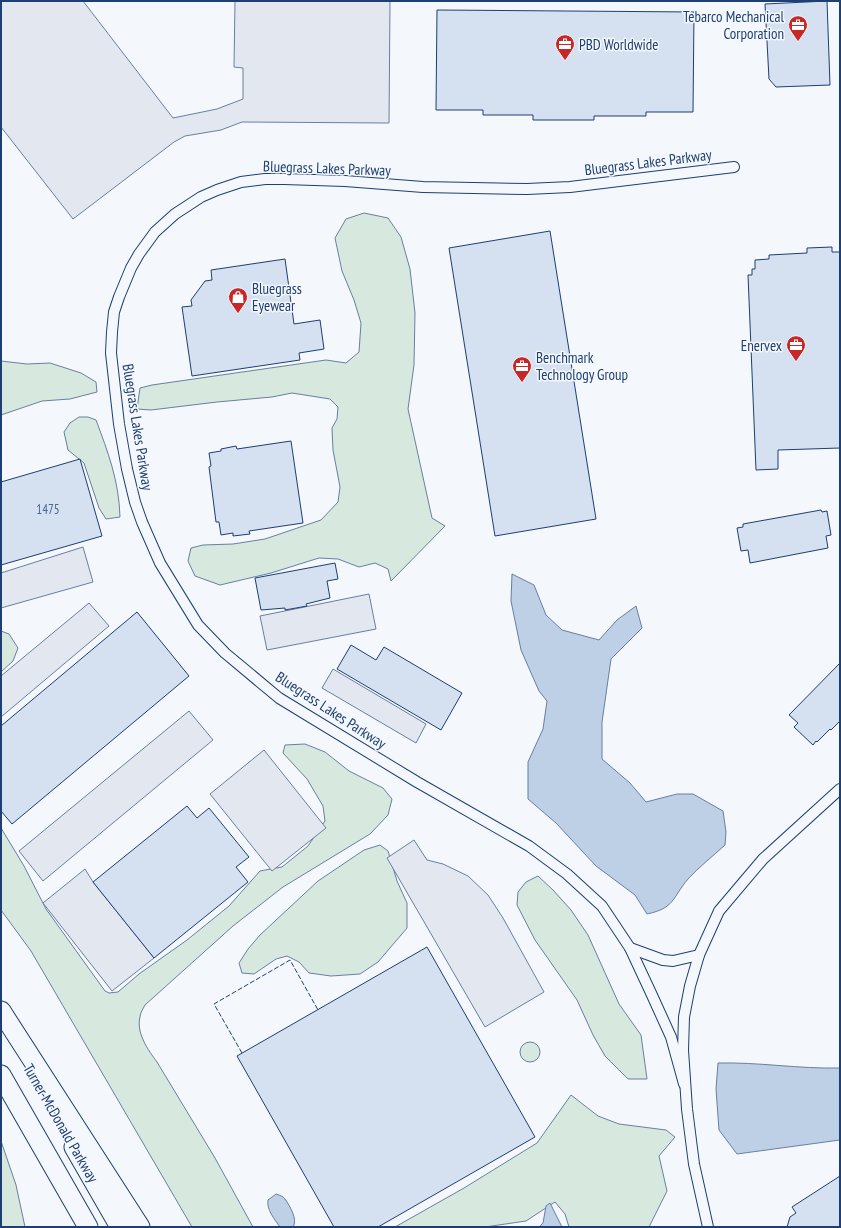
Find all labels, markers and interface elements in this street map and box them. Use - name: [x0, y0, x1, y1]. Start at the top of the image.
- place label: Tebarco Mechanical Corporation: [683, 7, 785, 43]
- office icon: Tebarco Mechanical Corporation: [787, 14, 809, 42]
- office icon: PBD Worldwide: [554, 33, 576, 61]
- place label: PBD Worldwide: [579, 35, 659, 54]
- street label: Bluegrass Lakes Parkway: [583, 145, 713, 179]
- street label: Bluegrass Lakes Parkway: [263, 156, 392, 180]
- place label: Bluegrass Eyewear: [252, 279, 302, 315]
- shop icon: Bluegrass Eyewear: [227, 286, 249, 314]
- office icon: Enervex: [785, 334, 807, 362]
- place label: Enervex: [741, 336, 782, 355]
- place label: Benchmark Technology Group: [536, 348, 628, 384]
- office icon: Benchmark Technology Group: [511, 355, 533, 383]
- street label: Bluegrass Lakes Parkway: [119, 362, 157, 492]
- house number: 1475: [36, 501, 60, 518]
- street label: Bluegrass Lakes Parkway: [272, 667, 390, 753]
- street label: Turner McDonald Parkway: [19, 1060, 103, 1186]

